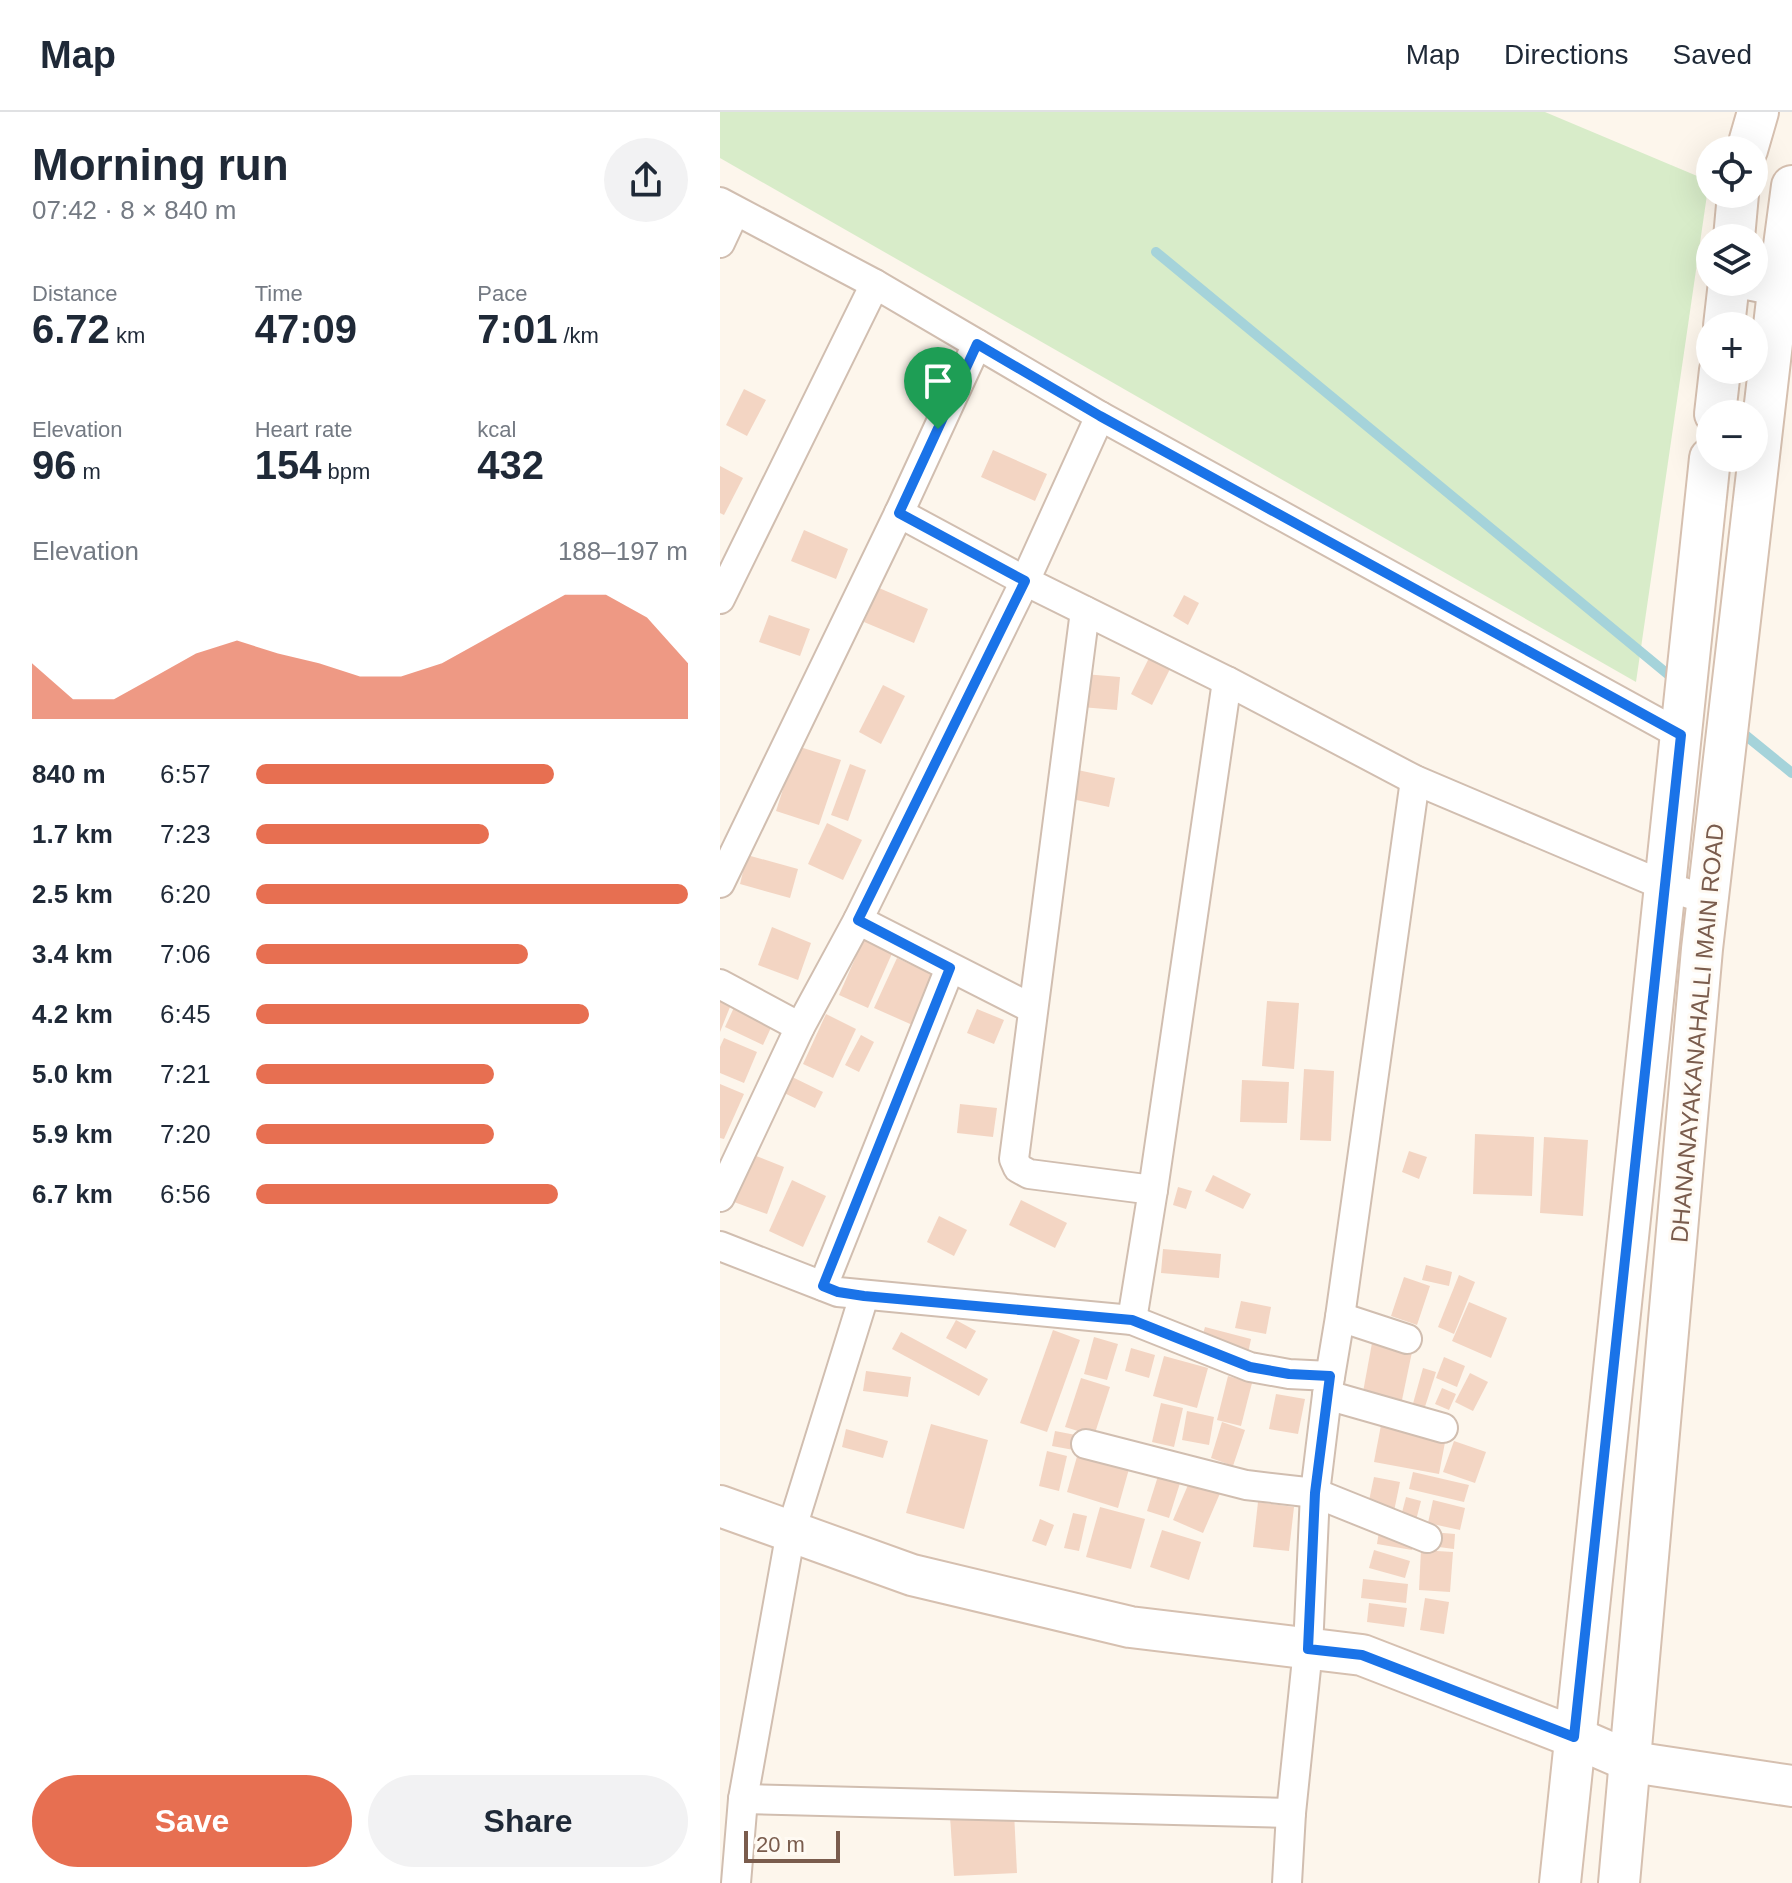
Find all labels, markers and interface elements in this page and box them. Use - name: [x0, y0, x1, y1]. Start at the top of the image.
- text: Map: [40, 34, 116, 76]
- text: Map: [1406, 39, 1460, 70]
- text: Directions: [1504, 39, 1629, 70]
- text: Saved: [1673, 39, 1752, 70]
- map controls: [1696, 136, 1768, 472]
- button: locate: [1696, 136, 1768, 208]
- button: share: [604, 138, 688, 222]
- text: Morning run: [32, 140, 289, 189]
- text: 07:42 · 8 × 840 m: [32, 195, 237, 225]
- button: layers: [1696, 224, 1768, 296]
- text: Distance: [32, 281, 118, 306]
- text: Time: [255, 281, 303, 306]
- text: Pace: [477, 281, 527, 306]
- text: 6.72: [32, 307, 110, 351]
- text: 47:09: [255, 307, 357, 351]
- text: 7:01: [477, 307, 557, 351]
- button: +: [1696, 312, 1768, 384]
- text: km: [110, 323, 145, 348]
- text: /km: [557, 323, 599, 348]
- pin: [904, 347, 972, 429]
- icon: arrive: [916, 359, 960, 403]
- button: −: [1696, 400, 1768, 472]
- text: Elevation: [32, 417, 123, 442]
- text: Heart rate: [255, 417, 352, 442]
- text: kcal: [477, 417, 516, 442]
- text: 96: [32, 443, 77, 487]
- text: 154: [255, 443, 321, 487]
- text: 432: [477, 443, 544, 487]
- text: m: [77, 459, 101, 484]
- text: bpm: [321, 459, 370, 484]
- text: Elevation: [32, 536, 139, 566]
- text: 188–197 m: [558, 536, 688, 566]
- text: 840 m: [32, 759, 106, 789]
- text: 6:57: [160, 759, 211, 789]
- text: 1.7 km: [32, 819, 113, 849]
- text: 7:23: [160, 819, 211, 849]
- street label: DHANANAYAKANAHALLI MAIN ROAD: [1665, 822, 1729, 1244]
- text: 2.5 km: [32, 879, 113, 909]
- text: 6:20: [160, 879, 211, 909]
- text: 3.4 km: [32, 939, 113, 969]
- text: 7:06: [160, 939, 211, 969]
- text: 4.2 km: [32, 999, 113, 1029]
- text: 6:45: [160, 999, 211, 1029]
- text: 5.0 km: [32, 1059, 113, 1089]
- text: 7:21: [160, 1059, 211, 1089]
- text: 5.9 km: [32, 1119, 113, 1149]
- text: 7:20: [160, 1119, 211, 1149]
- text: 6.7 km: [32, 1179, 113, 1209]
- text: 6:56: [160, 1179, 211, 1209]
- button: Save: [32, 1775, 352, 1867]
- button: Share: [368, 1775, 688, 1867]
- scale bar: [744, 1827, 840, 1863]
- text: 20 m: [756, 1832, 805, 1857]

